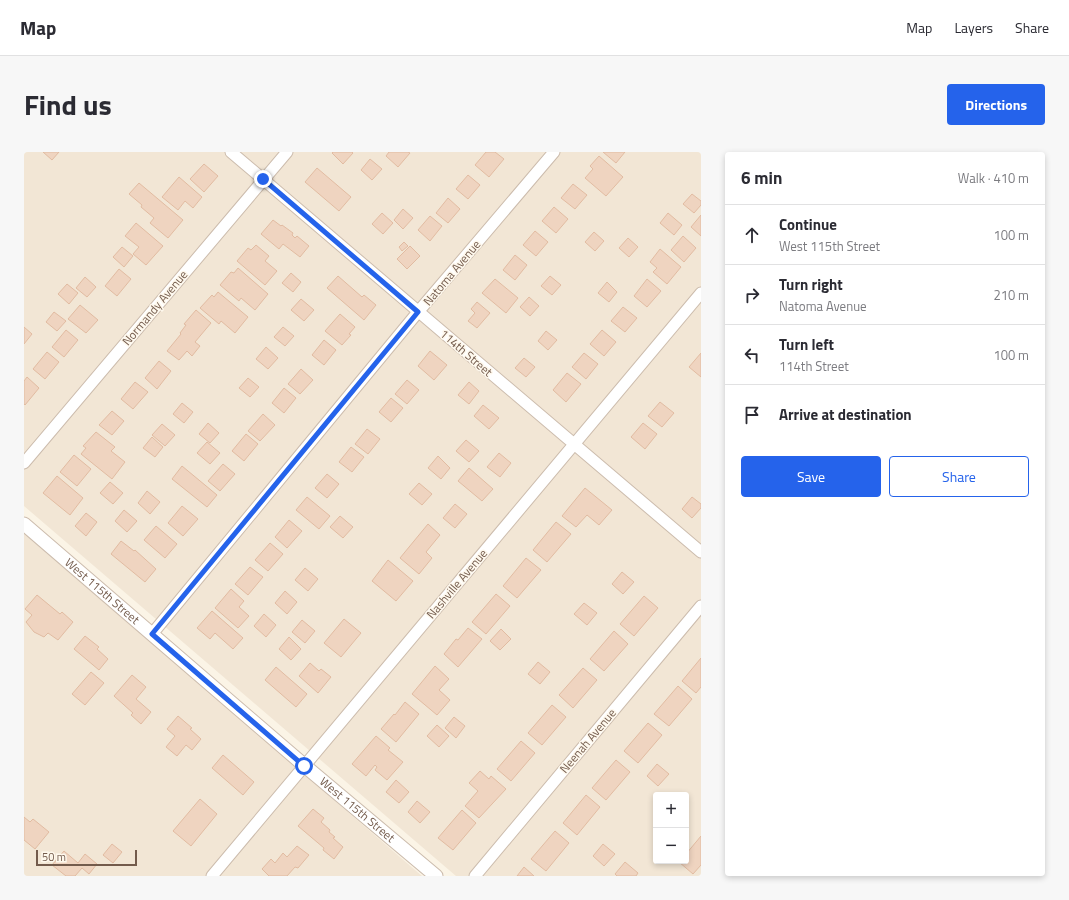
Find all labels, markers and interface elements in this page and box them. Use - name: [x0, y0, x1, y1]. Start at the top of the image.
- text: Map: [20, 13, 56, 42]
- text: Map: [906, 17, 932, 38]
- text: Layers: [954, 17, 993, 38]
- text: Share: [1015, 17, 1049, 38]
- text: Find us: [24, 83, 112, 126]
- button: Directions: [947, 84, 1045, 125]
- text: 6 min: [741, 165, 782, 191]
- text: Walk · 410 m: [958, 168, 1029, 188]
- route end: [254, 170, 272, 188]
- text: Continue: [779, 213, 837, 236]
- icon: ahead: [741, 224, 763, 246]
- text: 100 m: [993, 225, 1029, 245]
- street label: Natoma Avenue: [418, 236, 485, 310]
- text: West 115th Street: [779, 236, 880, 256]
- street label: Normandy Avenue: [117, 266, 192, 350]
- text: Turn right: [779, 273, 843, 296]
- icon: right: [741, 284, 763, 306]
- text: 210 m: [993, 285, 1029, 305]
- text: Natoma Avenue: [779, 296, 867, 316]
- street label: 114th Street: [436, 324, 497, 381]
- text: Turn left: [779, 333, 834, 356]
- icon: left: [741, 344, 763, 366]
- text: 100 m: [993, 345, 1029, 365]
- text: 114th Street: [779, 356, 849, 376]
- text: Arrive at destination: [779, 403, 912, 426]
- icon: arrive: [741, 404, 763, 426]
- button: Save: [741, 456, 881, 497]
- button: Share: [889, 456, 1029, 497]
- street label: Nashville Avenue: [422, 545, 492, 623]
- street label: West 115th Street: [61, 553, 145, 629]
- street label: Neenah Avenue: [555, 704, 620, 777]
- route start: [295, 757, 313, 775]
- street label: West 115th Street: [316, 772, 400, 847]
- map controls: [653, 792, 689, 864]
- button: +: [653, 792, 689, 828]
- button: −: [653, 828, 689, 864]
- scale bar: [36, 848, 137, 867]
- text: 50 m: [42, 849, 66, 865]

